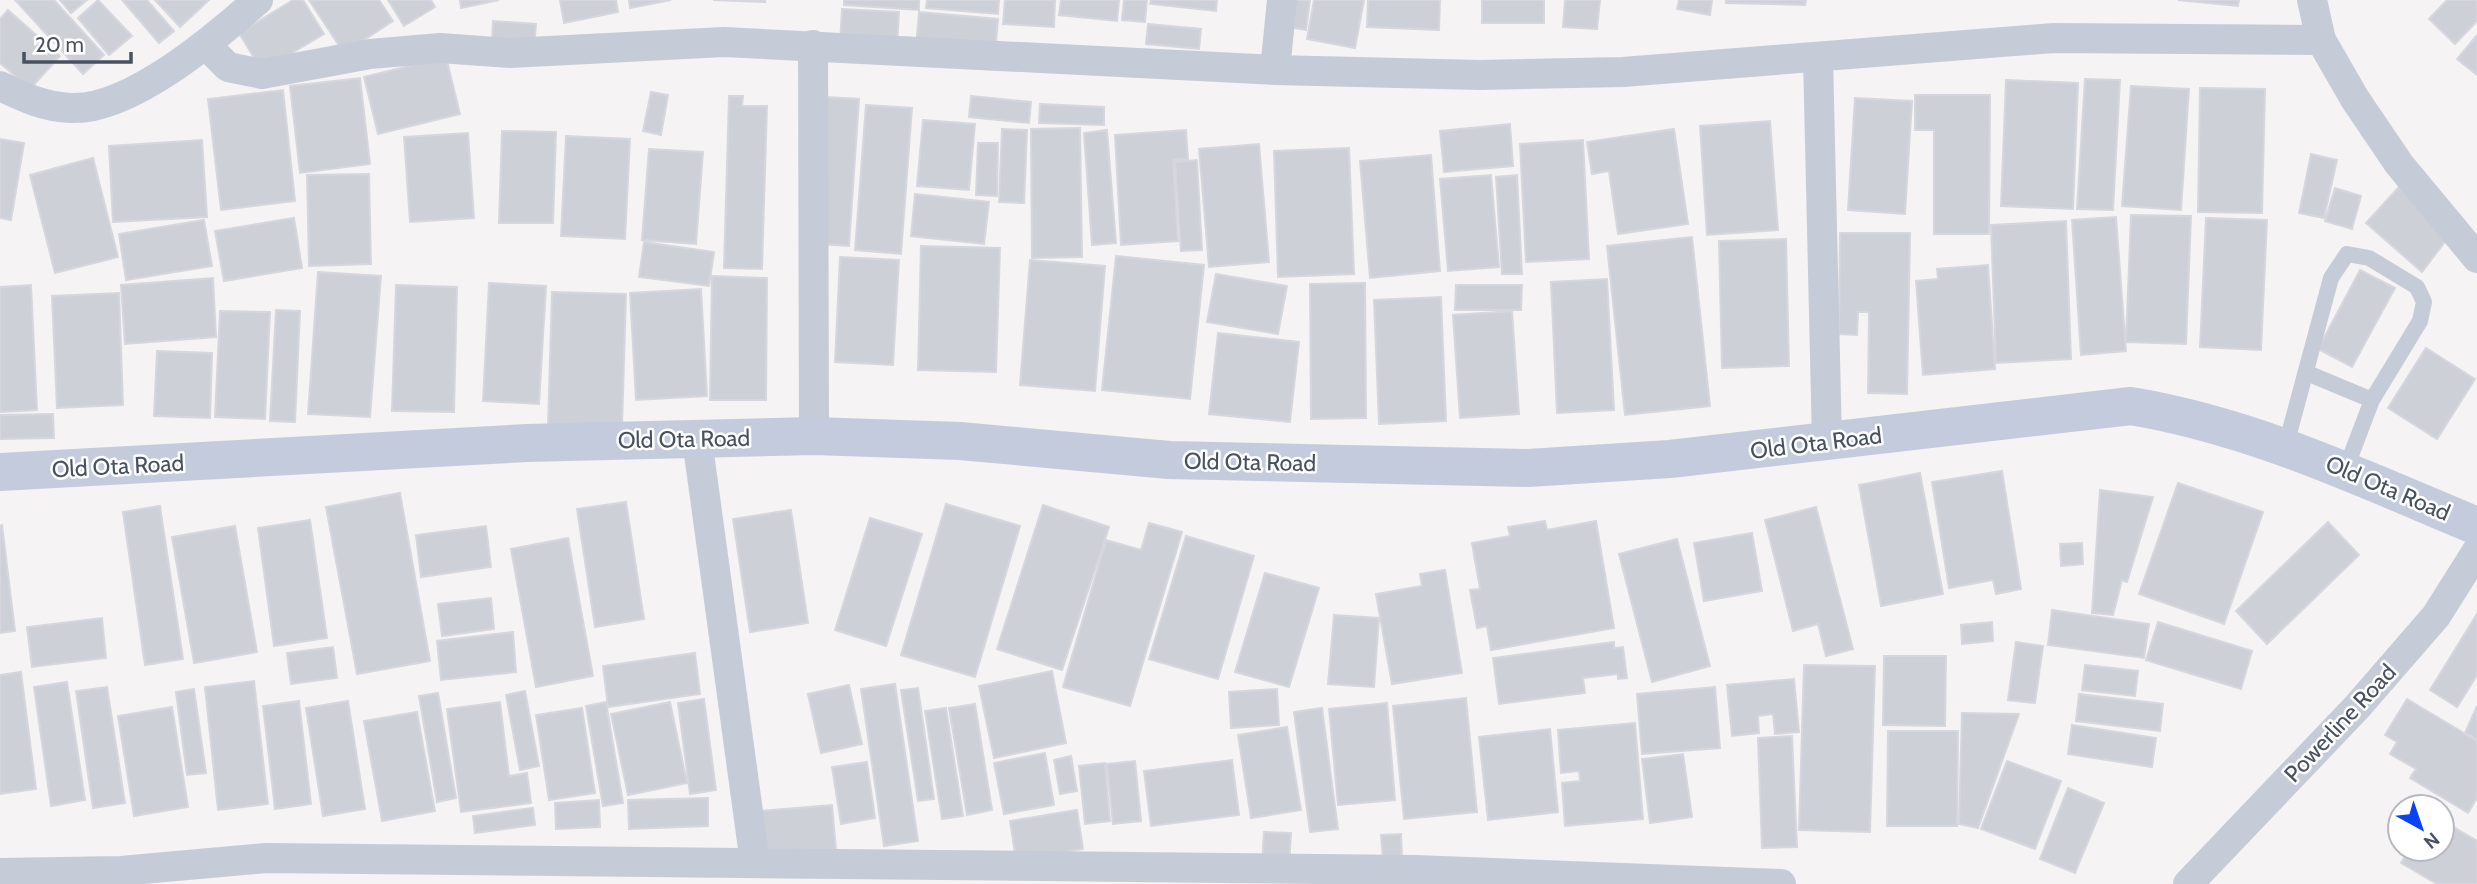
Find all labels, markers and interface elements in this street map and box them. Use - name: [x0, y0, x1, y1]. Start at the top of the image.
- scale bar: [24, 21, 131, 65]
- text: 20 m: [35, 32, 84, 57]
- street label: Old Ota Road: [1749, 421, 1883, 465]
- street label: Old Ota Road: [618, 424, 750, 454]
- street label: Old Ota Road: [1184, 447, 1316, 477]
- street label: Old Ota Road: [51, 449, 185, 483]
- street label: Old Ota Road: [2322, 449, 2454, 527]
- street label: Powerline Road: [2278, 658, 2402, 788]
- north arrow: [2386, 793, 2456, 863]
- text: N: [2419, 828, 2444, 854]

